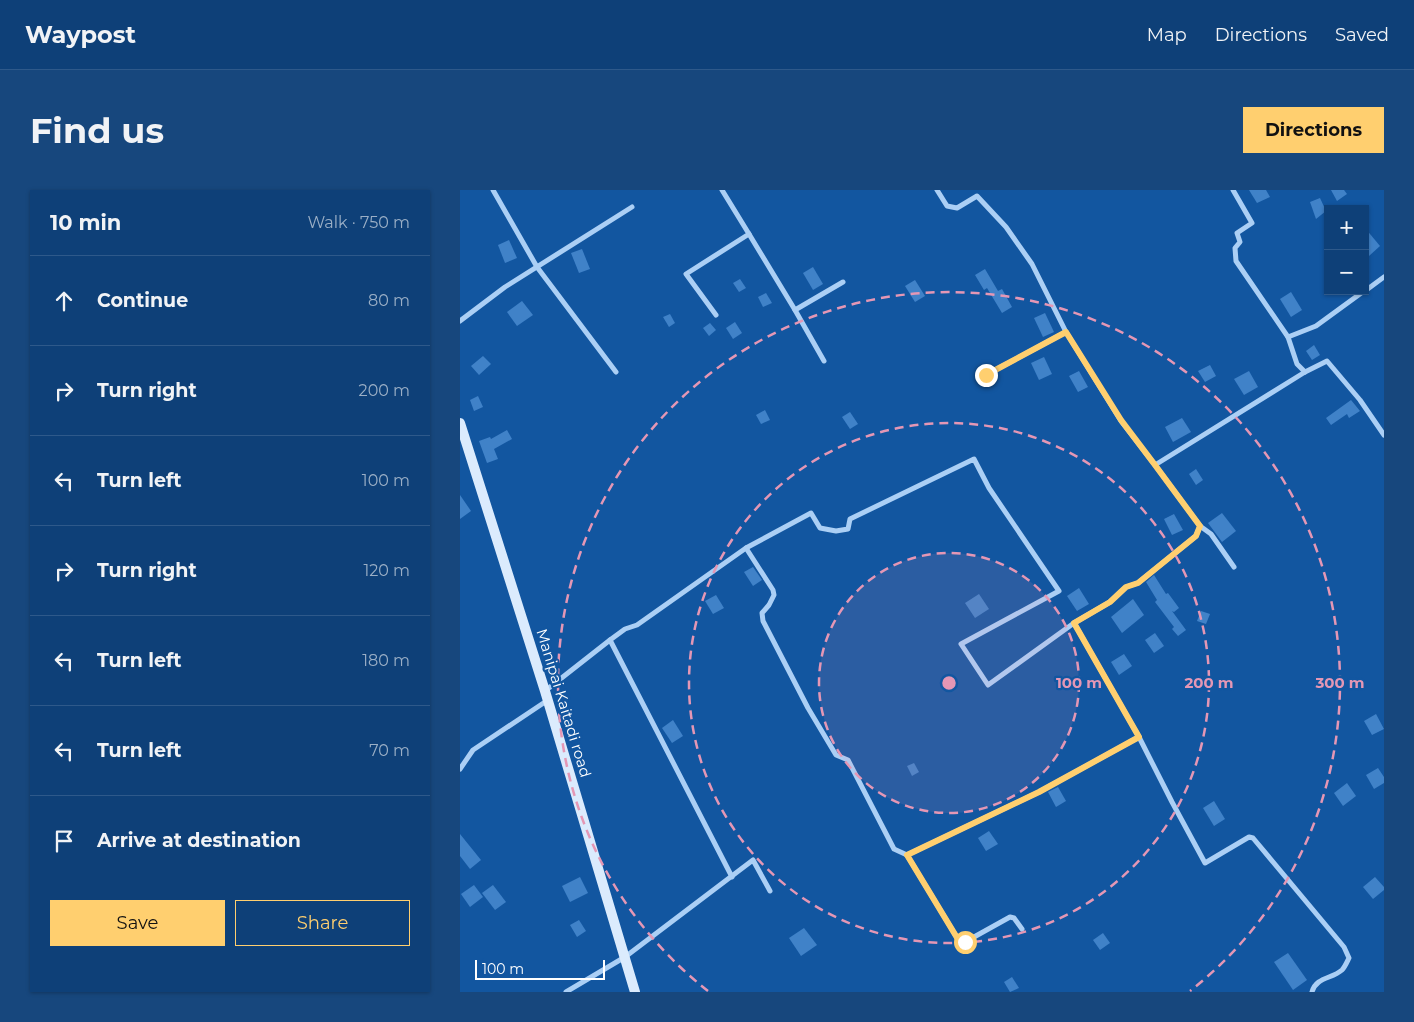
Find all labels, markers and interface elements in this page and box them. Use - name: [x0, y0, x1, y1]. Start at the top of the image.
- text: Waypost: [25, 20, 136, 49]
- text: Map: [1147, 24, 1187, 46]
- text: Directions: [1215, 24, 1307, 46]
- text: Saved: [1335, 24, 1389, 46]
- button: Directions: [1243, 107, 1384, 153]
- text: Find us: [30, 109, 164, 152]
- map controls: [1324, 205, 1369, 295]
- button: +: [1324, 205, 1369, 250]
- text: 10 min: [50, 210, 121, 235]
- text: Walk · 750 m: [307, 213, 410, 232]
- button: −: [1324, 250, 1369, 295]
- icon: ahead: [50, 287, 78, 315]
- text: Continue: [97, 289, 188, 312]
- text: 80 m: [368, 291, 410, 310]
- route end: [975, 364, 998, 387]
- icon: right: [50, 377, 78, 405]
- text: Turn right: [97, 379, 197, 402]
- text: 200 m: [359, 381, 410, 400]
- icon: left: [50, 467, 78, 495]
- text: Turn left: [97, 469, 182, 492]
- text: 100 m: [362, 471, 410, 490]
- icon: right: [50, 557, 78, 585]
- text: Turn right: [97, 559, 197, 582]
- text: 120 m: [363, 561, 410, 580]
- street label: Manipai Kaitadi road: [532, 626, 596, 780]
- icon: left: [50, 647, 78, 675]
- text: Turn left: [97, 649, 182, 672]
- text: 180 m: [362, 651, 410, 670]
- text: 100 m: [1056, 673, 1102, 692]
- text: 200 m: [1184, 673, 1234, 692]
- text: 300 m: [1314, 673, 1365, 692]
- centre of rings: [940, 674, 958, 692]
- icon: left: [50, 737, 78, 765]
- text: Turn left: [97, 739, 182, 762]
- text: 70 m: [369, 741, 410, 760]
- icon: arrive: [50, 827, 78, 855]
- text: Arrive at destination: [97, 829, 301, 852]
- button: Save: [50, 900, 225, 946]
- button: Share: [235, 900, 410, 946]
- route start: [954, 931, 977, 954]
- scale bar: [475, 957, 605, 980]
- text: 100 m: [482, 960, 524, 978]

